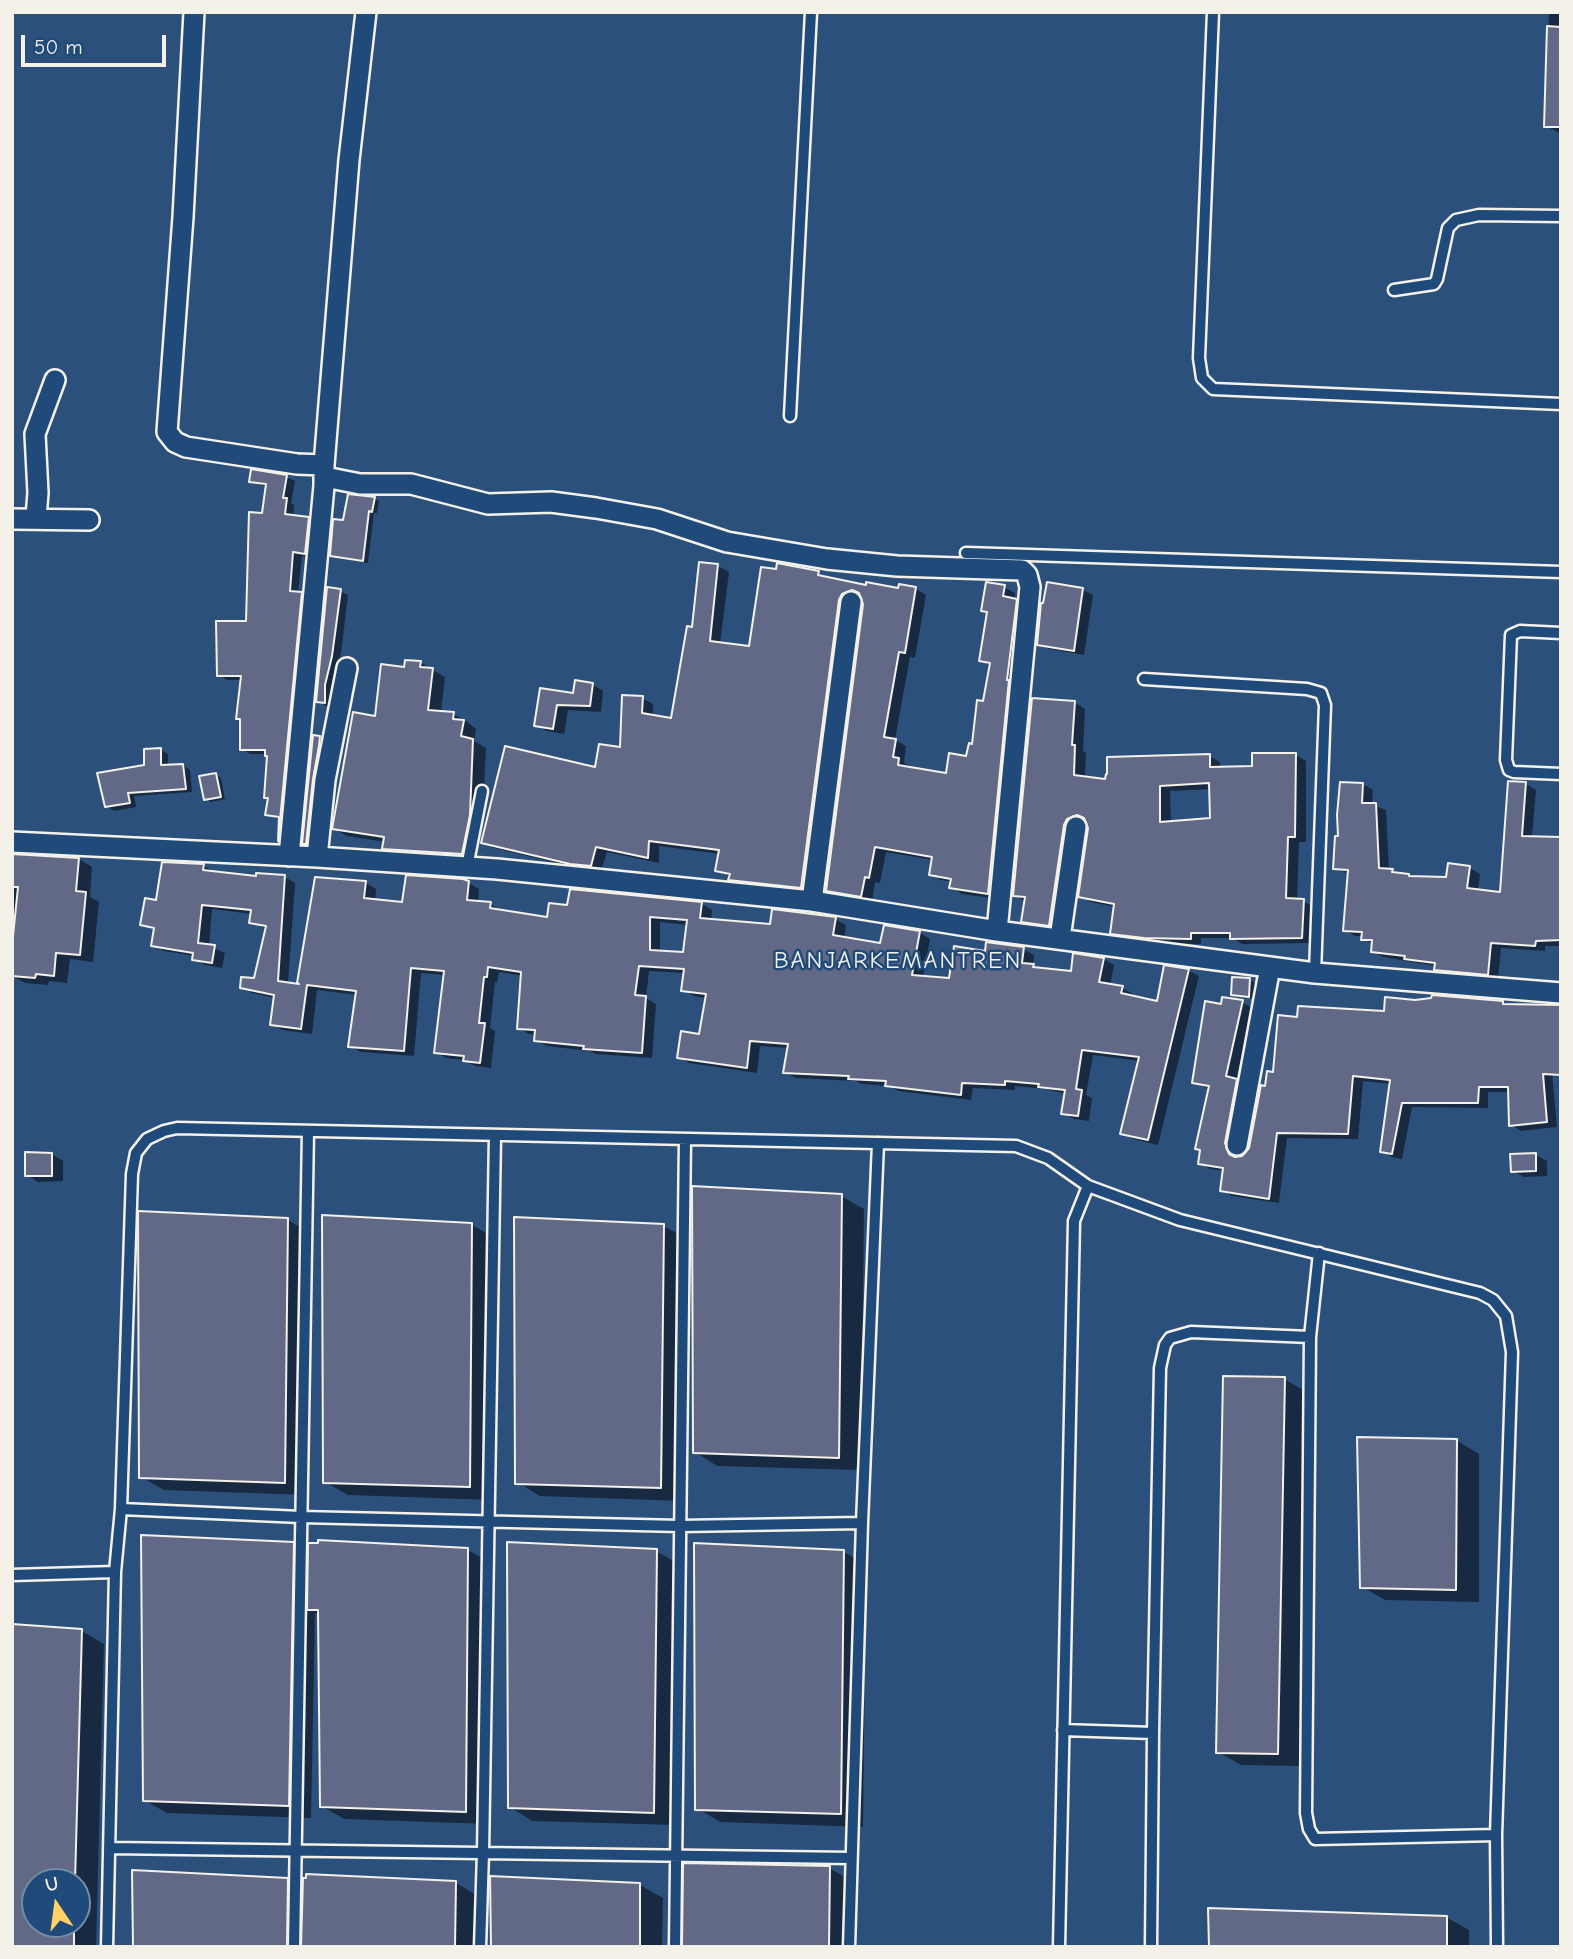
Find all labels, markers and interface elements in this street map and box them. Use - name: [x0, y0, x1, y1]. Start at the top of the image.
- scale bar: [24, 21, 170, 65]
- text: 50 m: [34, 35, 83, 59]
- district label: BANJARKEMANTREN: [776, 947, 1020, 975]
- north arrow: [21, 1868, 91, 1938]
- text: U: [43, 1872, 60, 1897]

